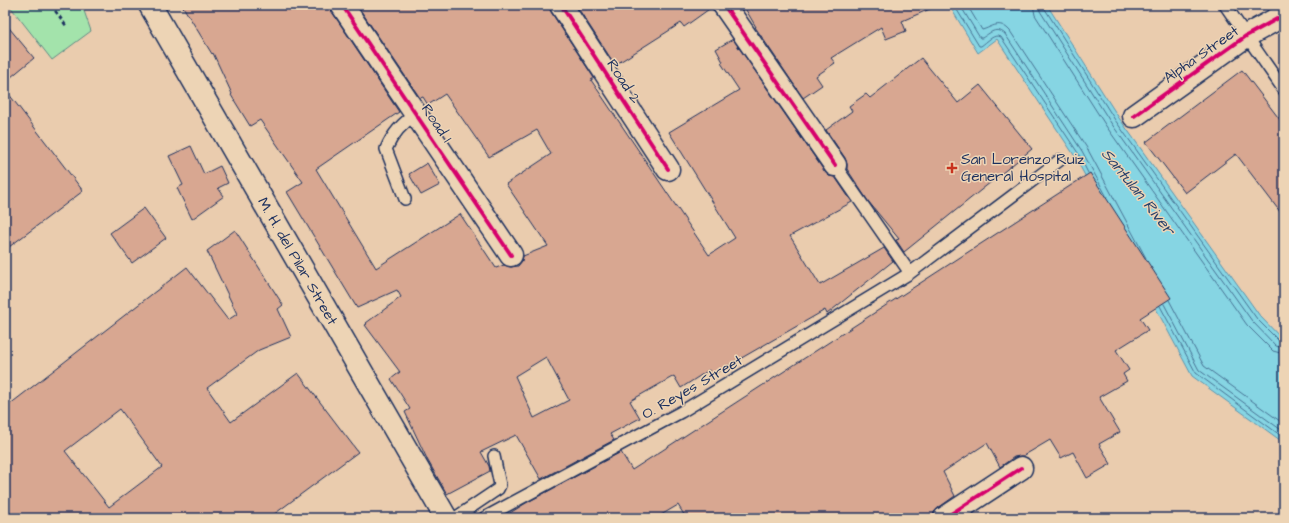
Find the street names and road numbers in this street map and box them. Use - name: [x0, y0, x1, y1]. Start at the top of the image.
- street label: Alpha Street: [1159, 21, 1243, 88]
- street label: Road 2: [601, 55, 646, 108]
- street label: Road 1: [416, 100, 457, 147]
- street label: M. H. del Pilar Street: [252, 194, 343, 329]
- street label: O. Reyes Street: [638, 350, 747, 426]

